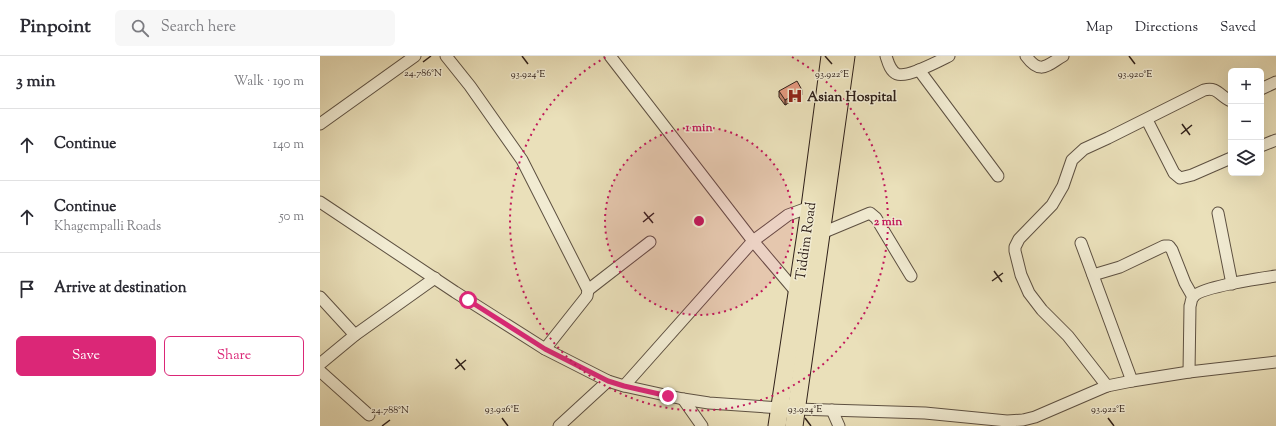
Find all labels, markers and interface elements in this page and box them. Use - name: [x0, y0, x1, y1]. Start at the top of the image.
- search box: [115, 10, 395, 46]
- text: Pinpoint: [20, 14, 91, 41]
- icon: search: [129, 17, 151, 39]
- text: Search here: [161, 17, 236, 38]
- text: Map: [1086, 18, 1113, 38]
- text: Directions: [1135, 18, 1198, 38]
- text: Saved: [1220, 18, 1256, 38]
- text: 24.786°N: [404, 66, 442, 81]
- text: 93.924°E: [511, 67, 545, 82]
- text: 93.922°E: [815, 67, 849, 82]
- text: 93.920°E: [1118, 67, 1152, 82]
- map controls: [1228, 68, 1264, 176]
- button: +: [1228, 68, 1264, 104]
- text: 3 min: [16, 70, 55, 94]
- text: Walk · 190 m: [234, 73, 304, 91]
- hospital icon: Asian Hospital: [786, 87, 804, 105]
- place label: Asian Hospital: [807, 88, 897, 108]
- button: −: [1228, 104, 1264, 140]
- text: 1 min: [684, 119, 713, 137]
- icon: ahead: [16, 134, 38, 156]
- text: Continue: [54, 134, 116, 155]
- text: 140 m: [273, 136, 304, 154]
- button: layers: [1228, 140, 1264, 176]
- text: Continue: [54, 197, 116, 218]
- street label: Tiddim Road: [792, 201, 822, 282]
- icon: ahead: [16, 206, 38, 228]
- text: 50 m: [279, 208, 304, 226]
- text: 2 min: [874, 213, 903, 231]
- centre of rings: [692, 214, 706, 228]
- text: Khagempalli Roads: [54, 218, 161, 236]
- icon: arrive: [16, 278, 38, 300]
- text: Arrive at destination: [54, 278, 187, 299]
- route start: [459, 291, 477, 309]
- button: Save: [16, 336, 156, 376]
- button: Share: [164, 336, 304, 376]
- route end: [659, 387, 677, 405]
- text: 93.926°E: [485, 402, 519, 417]
- text: 93.924°E: [788, 402, 822, 417]
- text: 93.922°E: [1091, 402, 1125, 417]
- text: 24.788°N: [371, 403, 409, 418]

